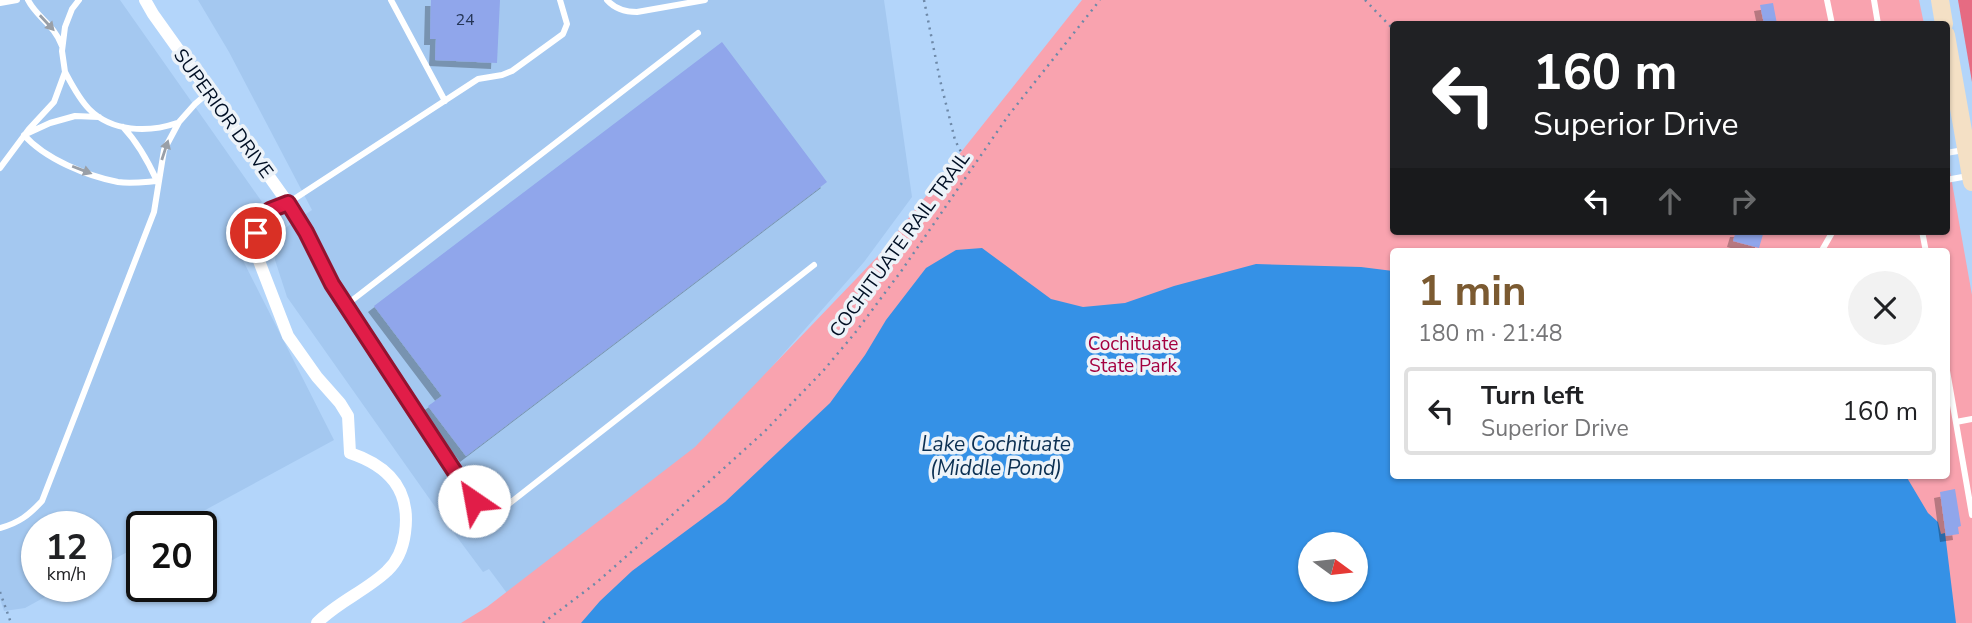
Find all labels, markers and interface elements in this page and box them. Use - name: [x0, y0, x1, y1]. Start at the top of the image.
- house number: 24: [455, 9, 475, 31]
- one-way arrow: [38, 14, 55, 31]
- text: 160 m: [1533, 39, 1677, 106]
- street label: SUPERIOR DRIVE: [167, 44, 279, 184]
- icon: left: [1418, 49, 1509, 140]
- text: Superior Drive: [1533, 103, 1739, 146]
- one-way arrow: [160, 140, 171, 161]
- street label: COCHITUATE RAIL TRAIL: [824, 146, 976, 343]
- one-way arrow: [71, 164, 92, 175]
- icon: left: [1578, 182, 1616, 220]
- icon: ahead: [1651, 182, 1689, 220]
- icon: right: [1724, 182, 1762, 220]
- pin: [226, 203, 286, 263]
- icon: arrive: [237, 214, 275, 252]
- text: 1 min: [1418, 263, 1527, 320]
- button: close: [1848, 271, 1922, 345]
- text: 180 m · 21:48: [1418, 318, 1563, 349]
- park label: Cochituate State Park: [1088, 331, 1178, 379]
- text: Turn left: [1481, 378, 1584, 413]
- icon: left: [1422, 392, 1460, 430]
- text: 160 m: [1842, 394, 1918, 429]
- text: Superior Drive: [1481, 413, 1629, 444]
- water label: Lake Cochituate (Middle Pond): [921, 430, 1071, 482]
- position arrow: [437, 464, 511, 538]
- speed limit sign: 20: [126, 511, 217, 602]
- text: 12: [45, 524, 88, 571]
- north arrow: [1298, 532, 1368, 602]
- map controls: [1298, 532, 1368, 602]
- text: km/h: [47, 562, 86, 586]

